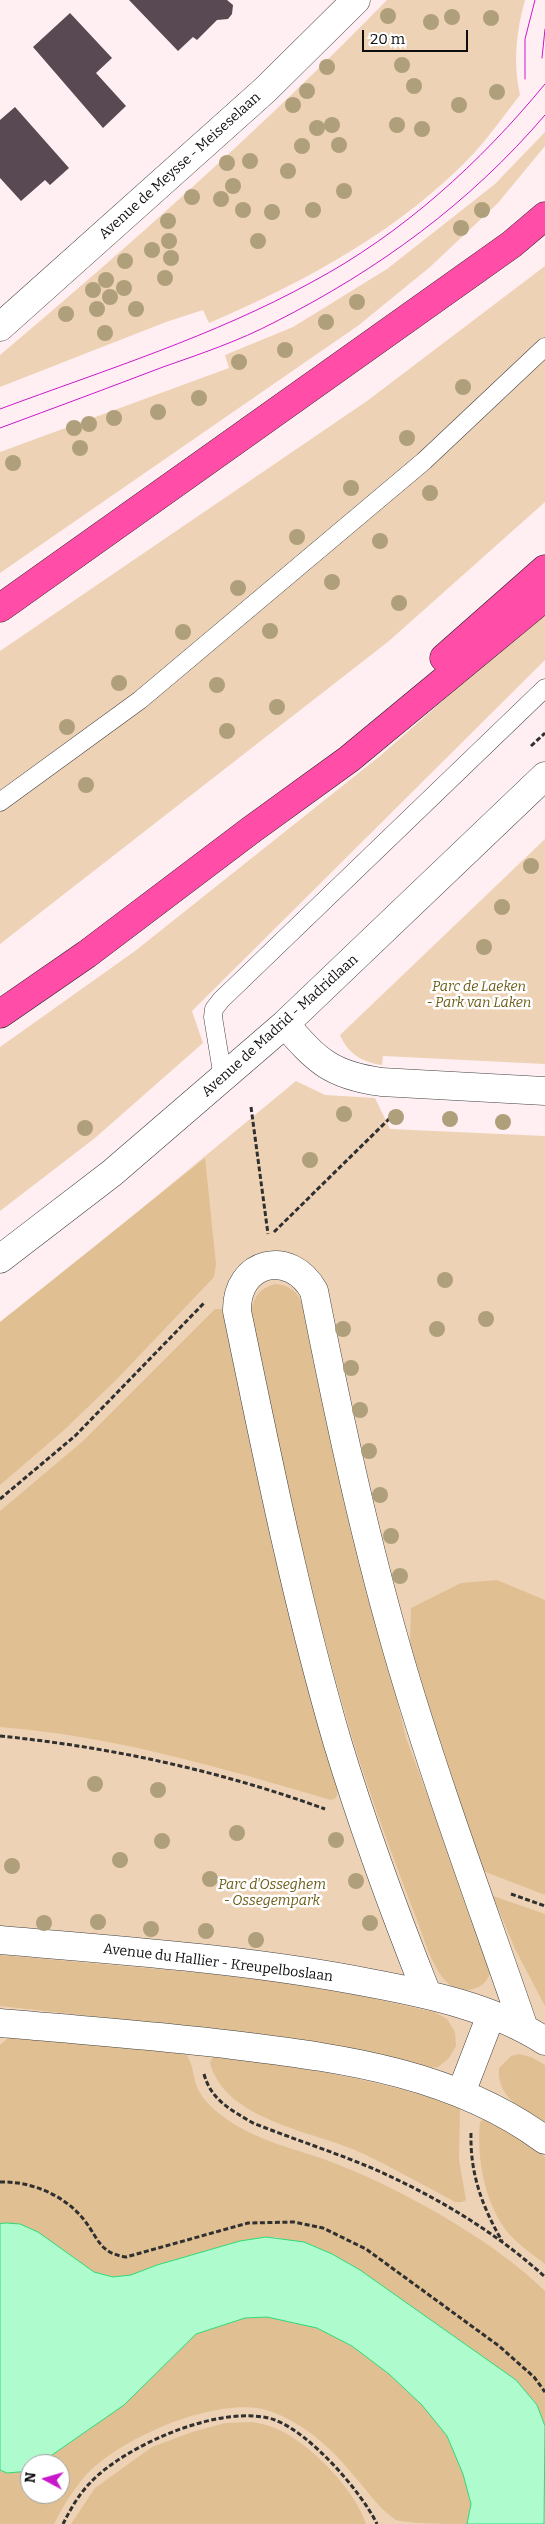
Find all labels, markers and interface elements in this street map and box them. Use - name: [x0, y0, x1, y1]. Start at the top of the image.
- scale bar: [365, 20, 471, 52]
- text: 20 m: [370, 30, 405, 48]
- street label: Avenue de Meysse - Meiseselaan: [96, 89, 264, 243]
- street label: Avenue de Madrid - Madridlaan: [199, 951, 361, 1101]
- park label: Parc de Laeken - Park van Laken: [427, 979, 531, 1012]
- park label: Parc d'Osseghem - Ossegempark: [218, 1877, 326, 1910]
- street label: Avenue du Hallier - Kreupelboslaan: [102, 1941, 334, 1985]
- north arrow: [20, 2454, 70, 2504]
- text: N: [22, 2471, 40, 2484]

